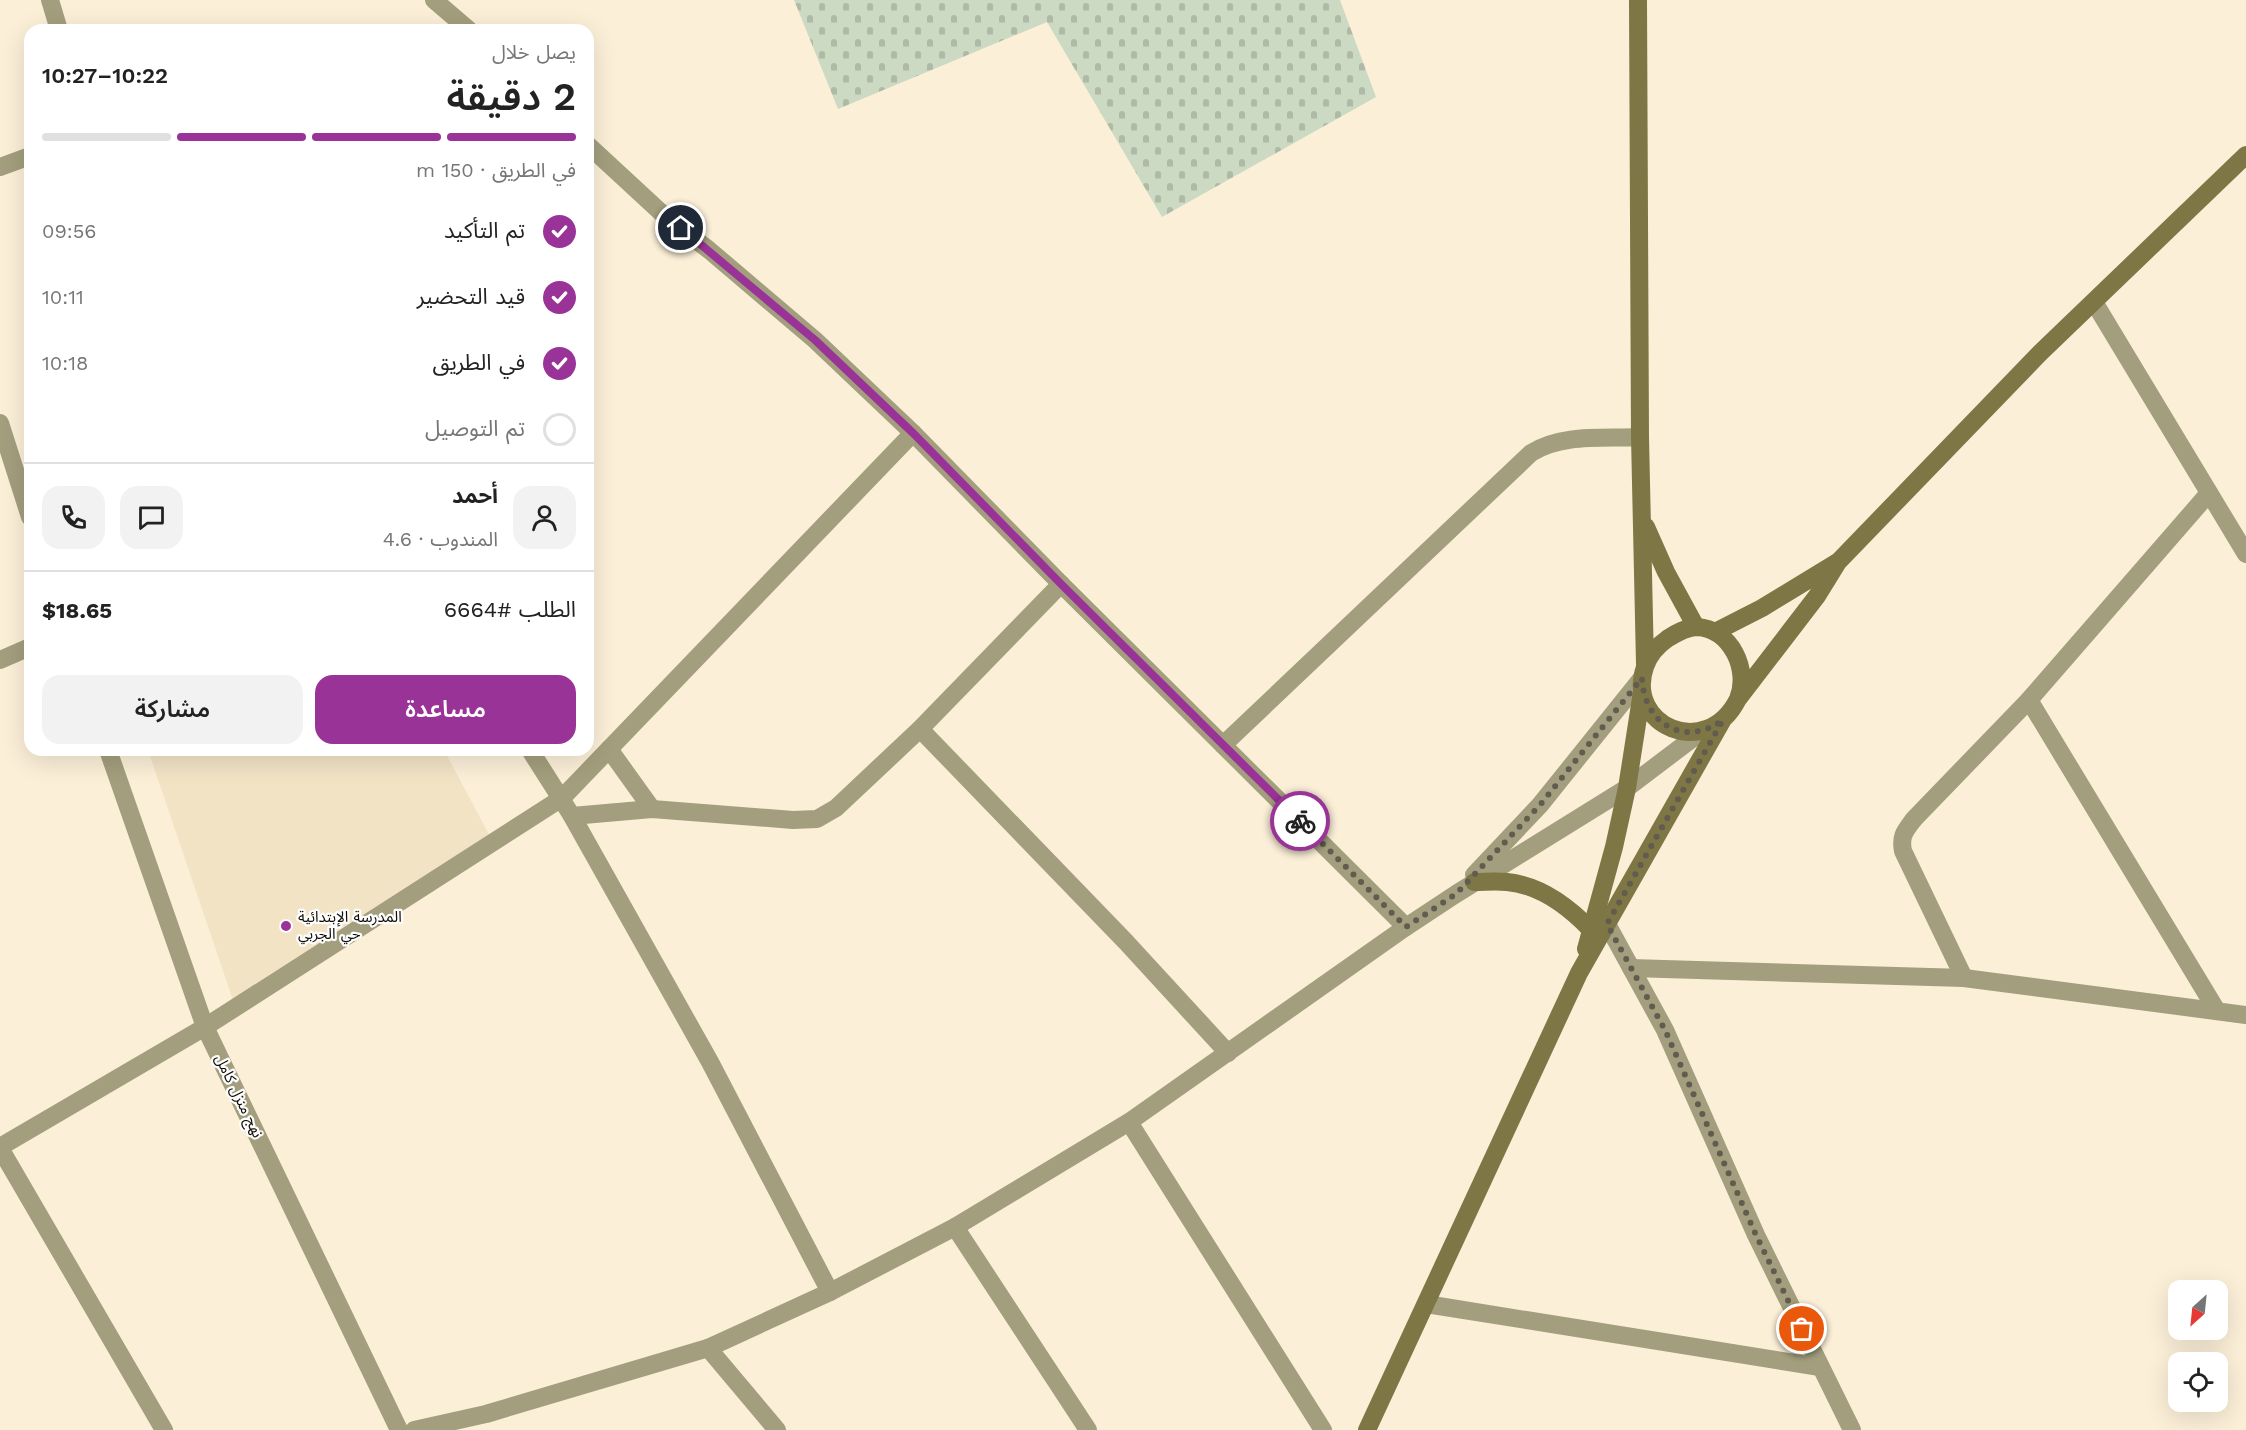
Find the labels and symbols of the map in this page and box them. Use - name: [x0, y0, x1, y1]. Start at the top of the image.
- pin: [655, 202, 706, 253]
- courier: [1270, 791, 1330, 851]
- place label: المدرسة الإبتدائية حي الجربي: [298, 908, 402, 945]
- marker: المدرسة الإبتدائية حي الجربي: [279, 919, 293, 933]
- street label: نهج منزل كامل: [208, 1051, 267, 1142]
- north arrow: [2168, 1280, 2228, 1340]
- pin: [1776, 1303, 1827, 1354]

